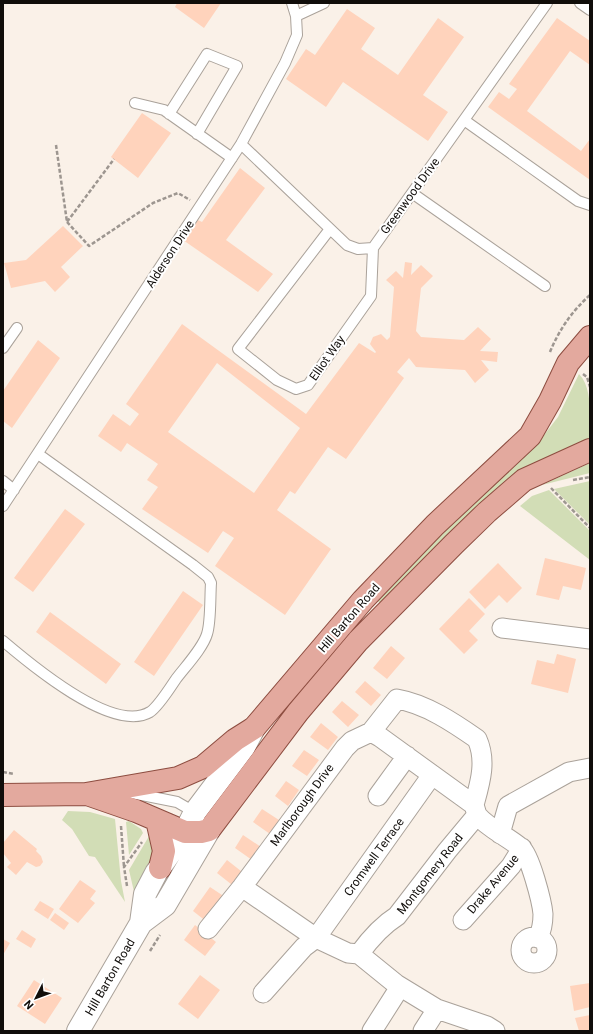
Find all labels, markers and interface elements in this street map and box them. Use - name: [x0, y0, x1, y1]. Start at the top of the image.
- street label: Greenwood Drive: [378, 155, 442, 237]
- street label: Alderson Drive: [143, 218, 197, 290]
- street label: Elliot Way: [306, 332, 348, 383]
- street label: Hill Barton Road: [315, 581, 383, 655]
- street label: Marlborough Drive: [267, 761, 337, 849]
- street label: Cromwell Terrace: [341, 815, 407, 899]
- street label: Montgomery Road: [394, 831, 466, 917]
- street label: Drake Avenue: [464, 852, 522, 916]
- street label: Hill Barton Road: [82, 936, 138, 1018]
- north arrow: [16, 978, 56, 1018]
- text: N: [21, 997, 36, 1012]

